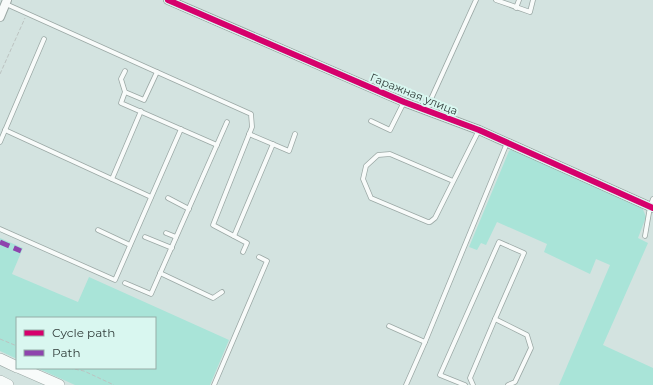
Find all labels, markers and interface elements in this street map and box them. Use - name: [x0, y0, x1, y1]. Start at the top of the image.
- street label: Гаражная улица: [368, 70, 460, 118]
- legend: [16, 317, 156, 369]
- text: Cycle path: [52, 325, 115, 340]
- text: Path: [52, 345, 81, 360]

